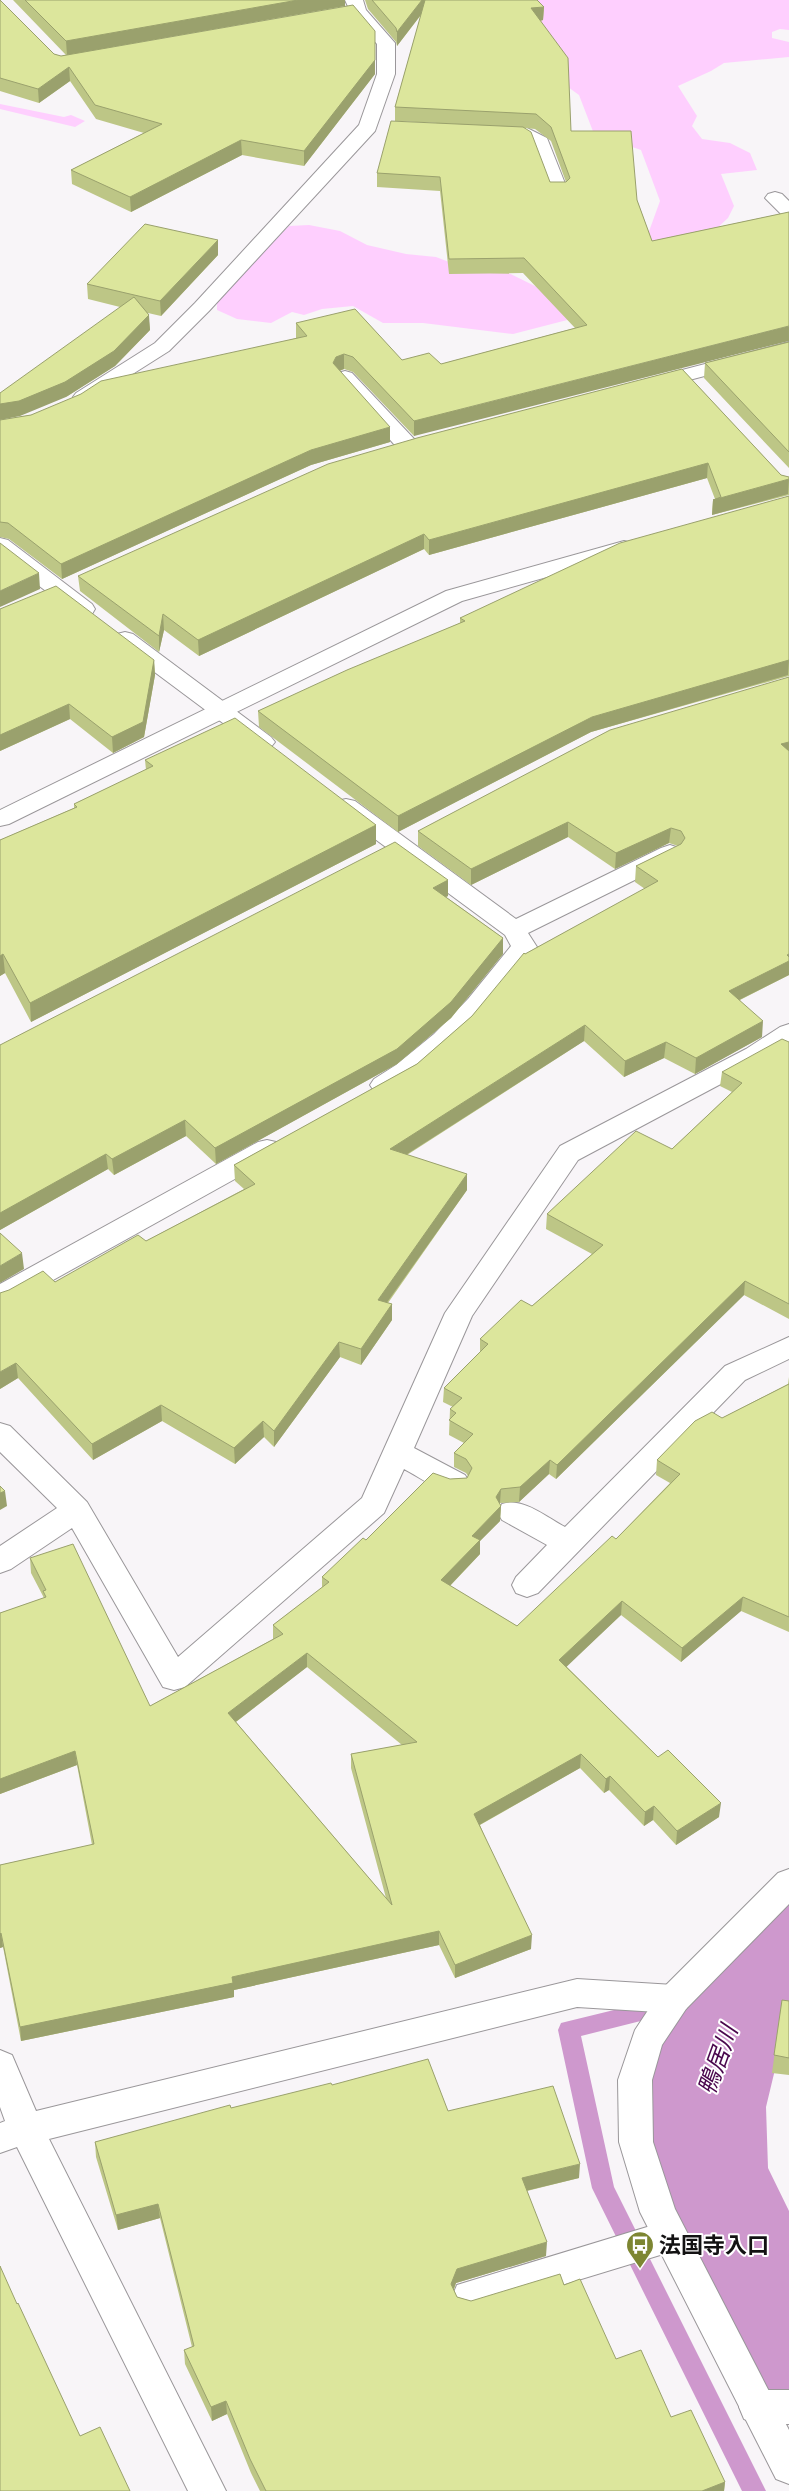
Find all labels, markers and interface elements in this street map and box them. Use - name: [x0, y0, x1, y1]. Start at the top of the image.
- water label: 鴨居川: [688, 2017, 747, 2100]
- place label: 法国寺入口: [659, 2228, 769, 2262]
- bus stop icon: 法国寺入口: [625, 2230, 655, 2269]

